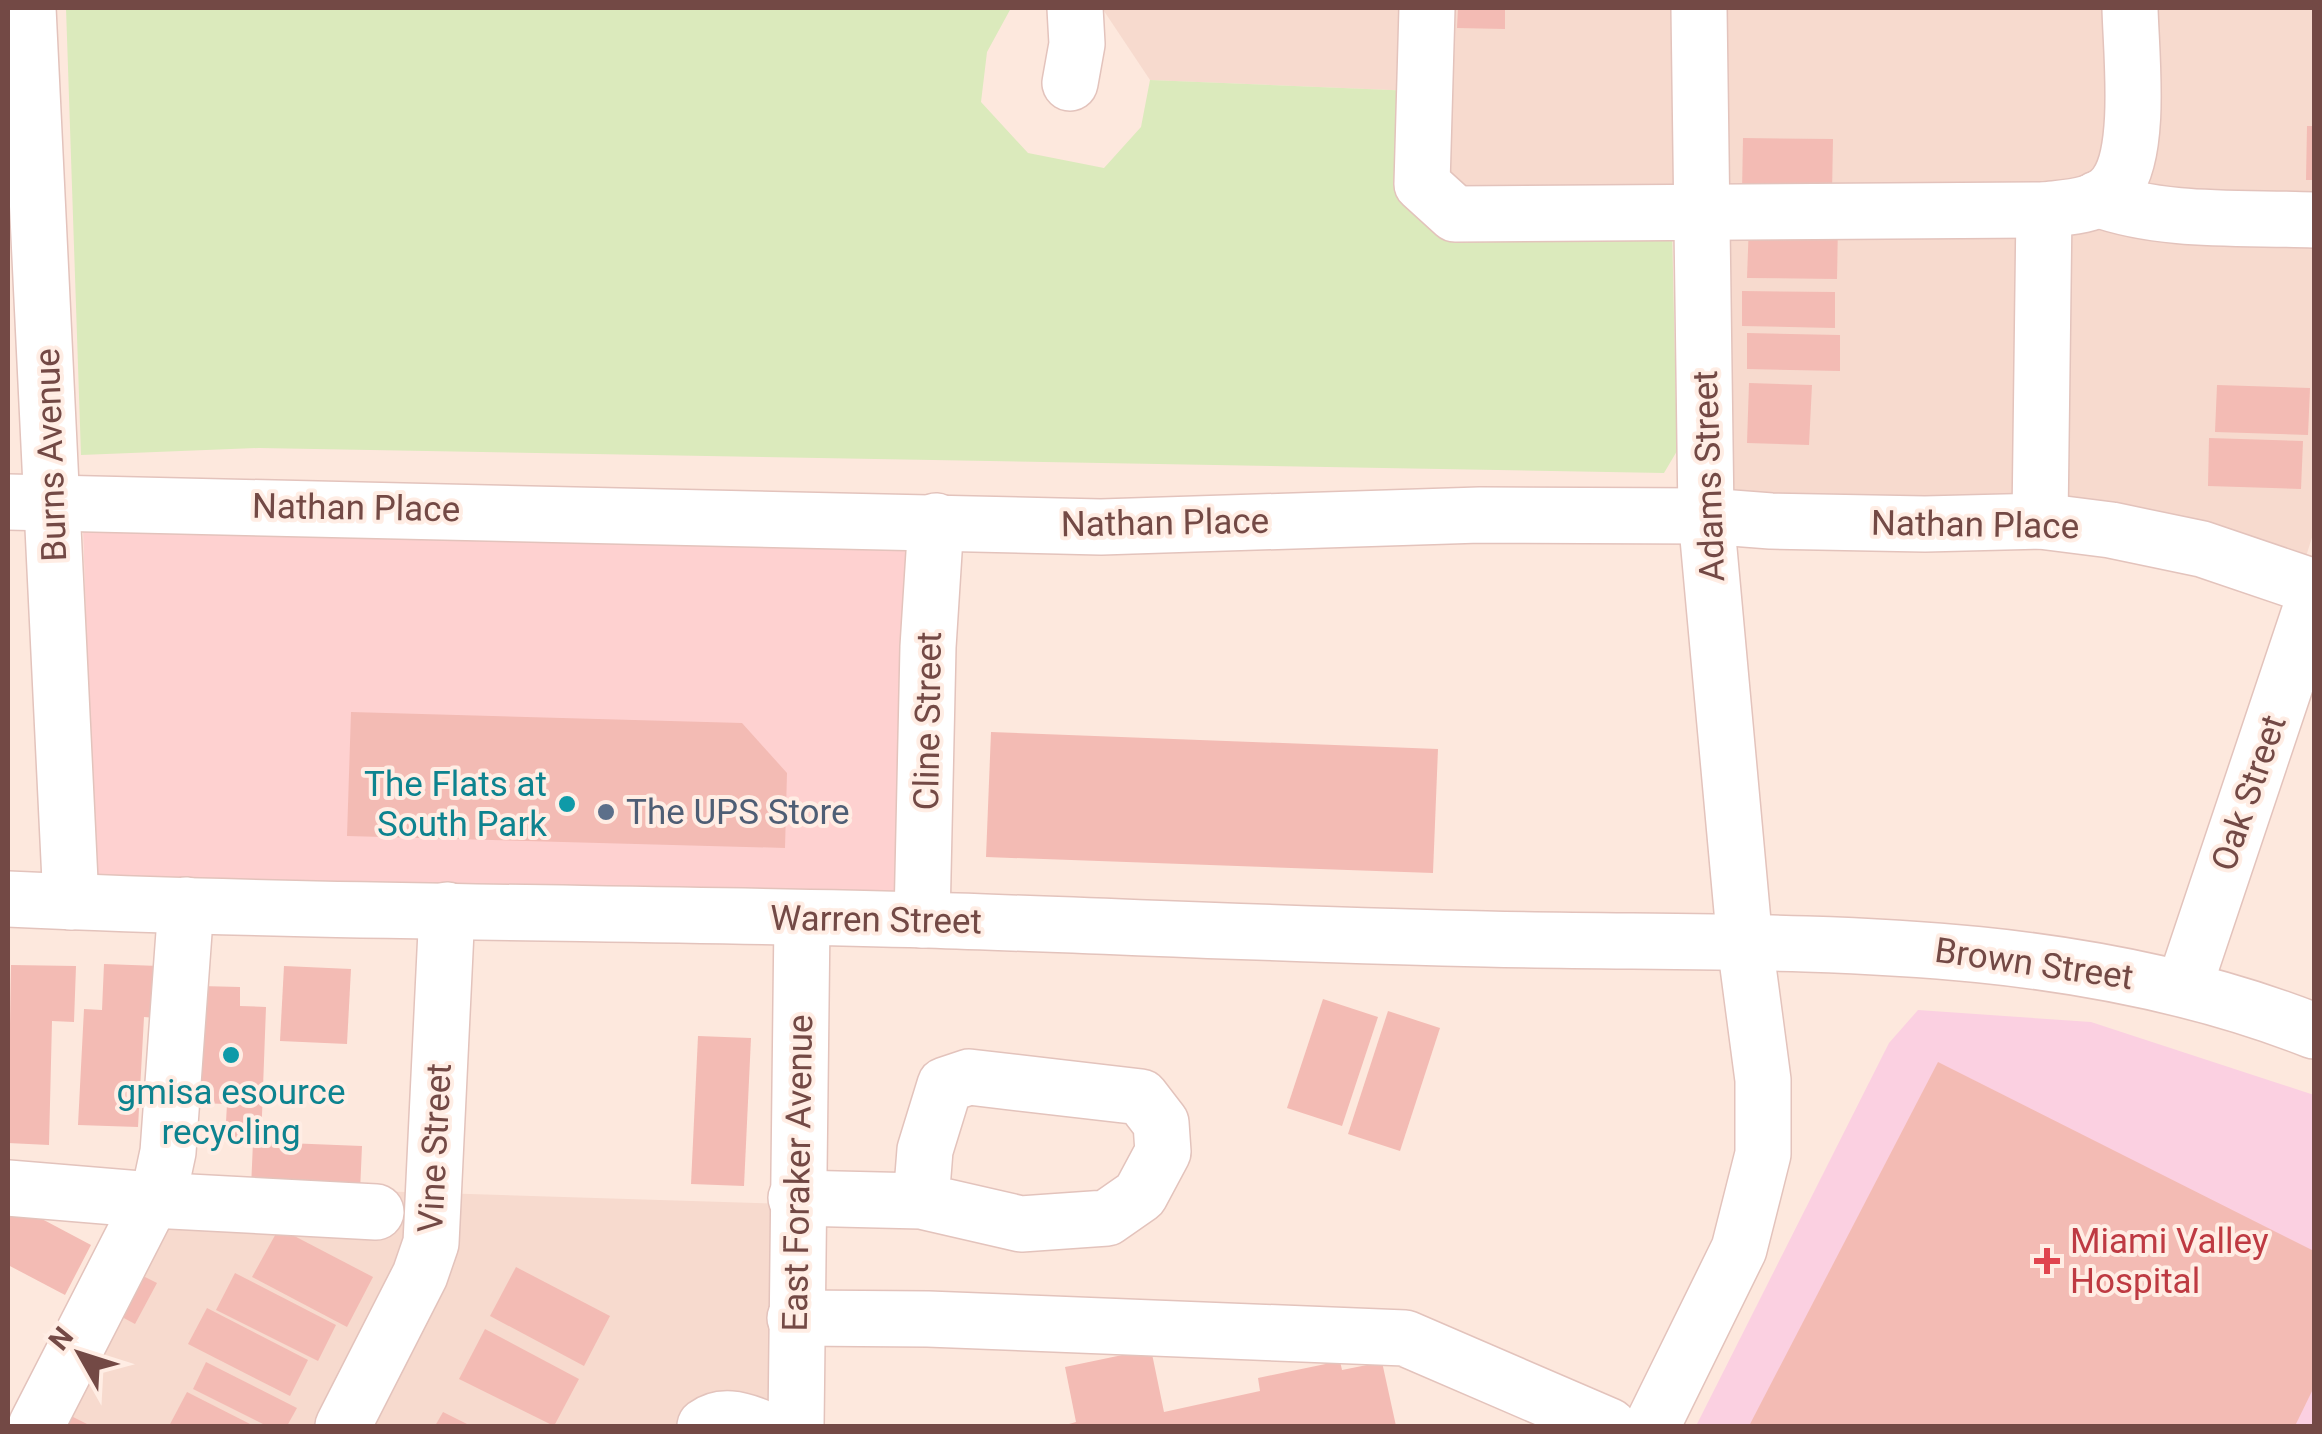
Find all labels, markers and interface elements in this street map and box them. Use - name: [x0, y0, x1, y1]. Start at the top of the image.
- street label: Burns Avenue: [27, 348, 75, 562]
- street label: Adams Street: [1685, 370, 1733, 582]
- street label: Nathan Place: [252, 486, 460, 530]
- street label: Nathan Place: [1061, 501, 1269, 545]
- street label: Nathan Place: [1871, 503, 2079, 547]
- street label: Cline Street: [906, 631, 950, 811]
- street label: Oak Street: [2203, 710, 2295, 876]
- place label: The Flats at South Park: [364, 764, 547, 845]
- place label: The UPS Store: [626, 792, 850, 833]
- marker: The Flats at South Park: [556, 793, 578, 815]
- marker: The UPS Store: [595, 801, 617, 823]
- street label: Warren Street: [770, 898, 982, 942]
- street label: Brown Street: [1932, 930, 2136, 998]
- street label: East Foraker Avenue: [775, 1014, 821, 1332]
- marker: gmisa esource recycling: [220, 1044, 242, 1066]
- street label: Vine Street: [410, 1062, 460, 1234]
- place label: gmisa esource recycling: [117, 1072, 345, 1153]
- place label: Miami Valley Hospital: [2070, 1221, 2269, 1302]
- marker: Miami Valley Hospital: [2034, 1248, 2060, 1274]
- north arrow: [30, 1304, 130, 1404]
- text: N: [42, 1321, 80, 1357]

